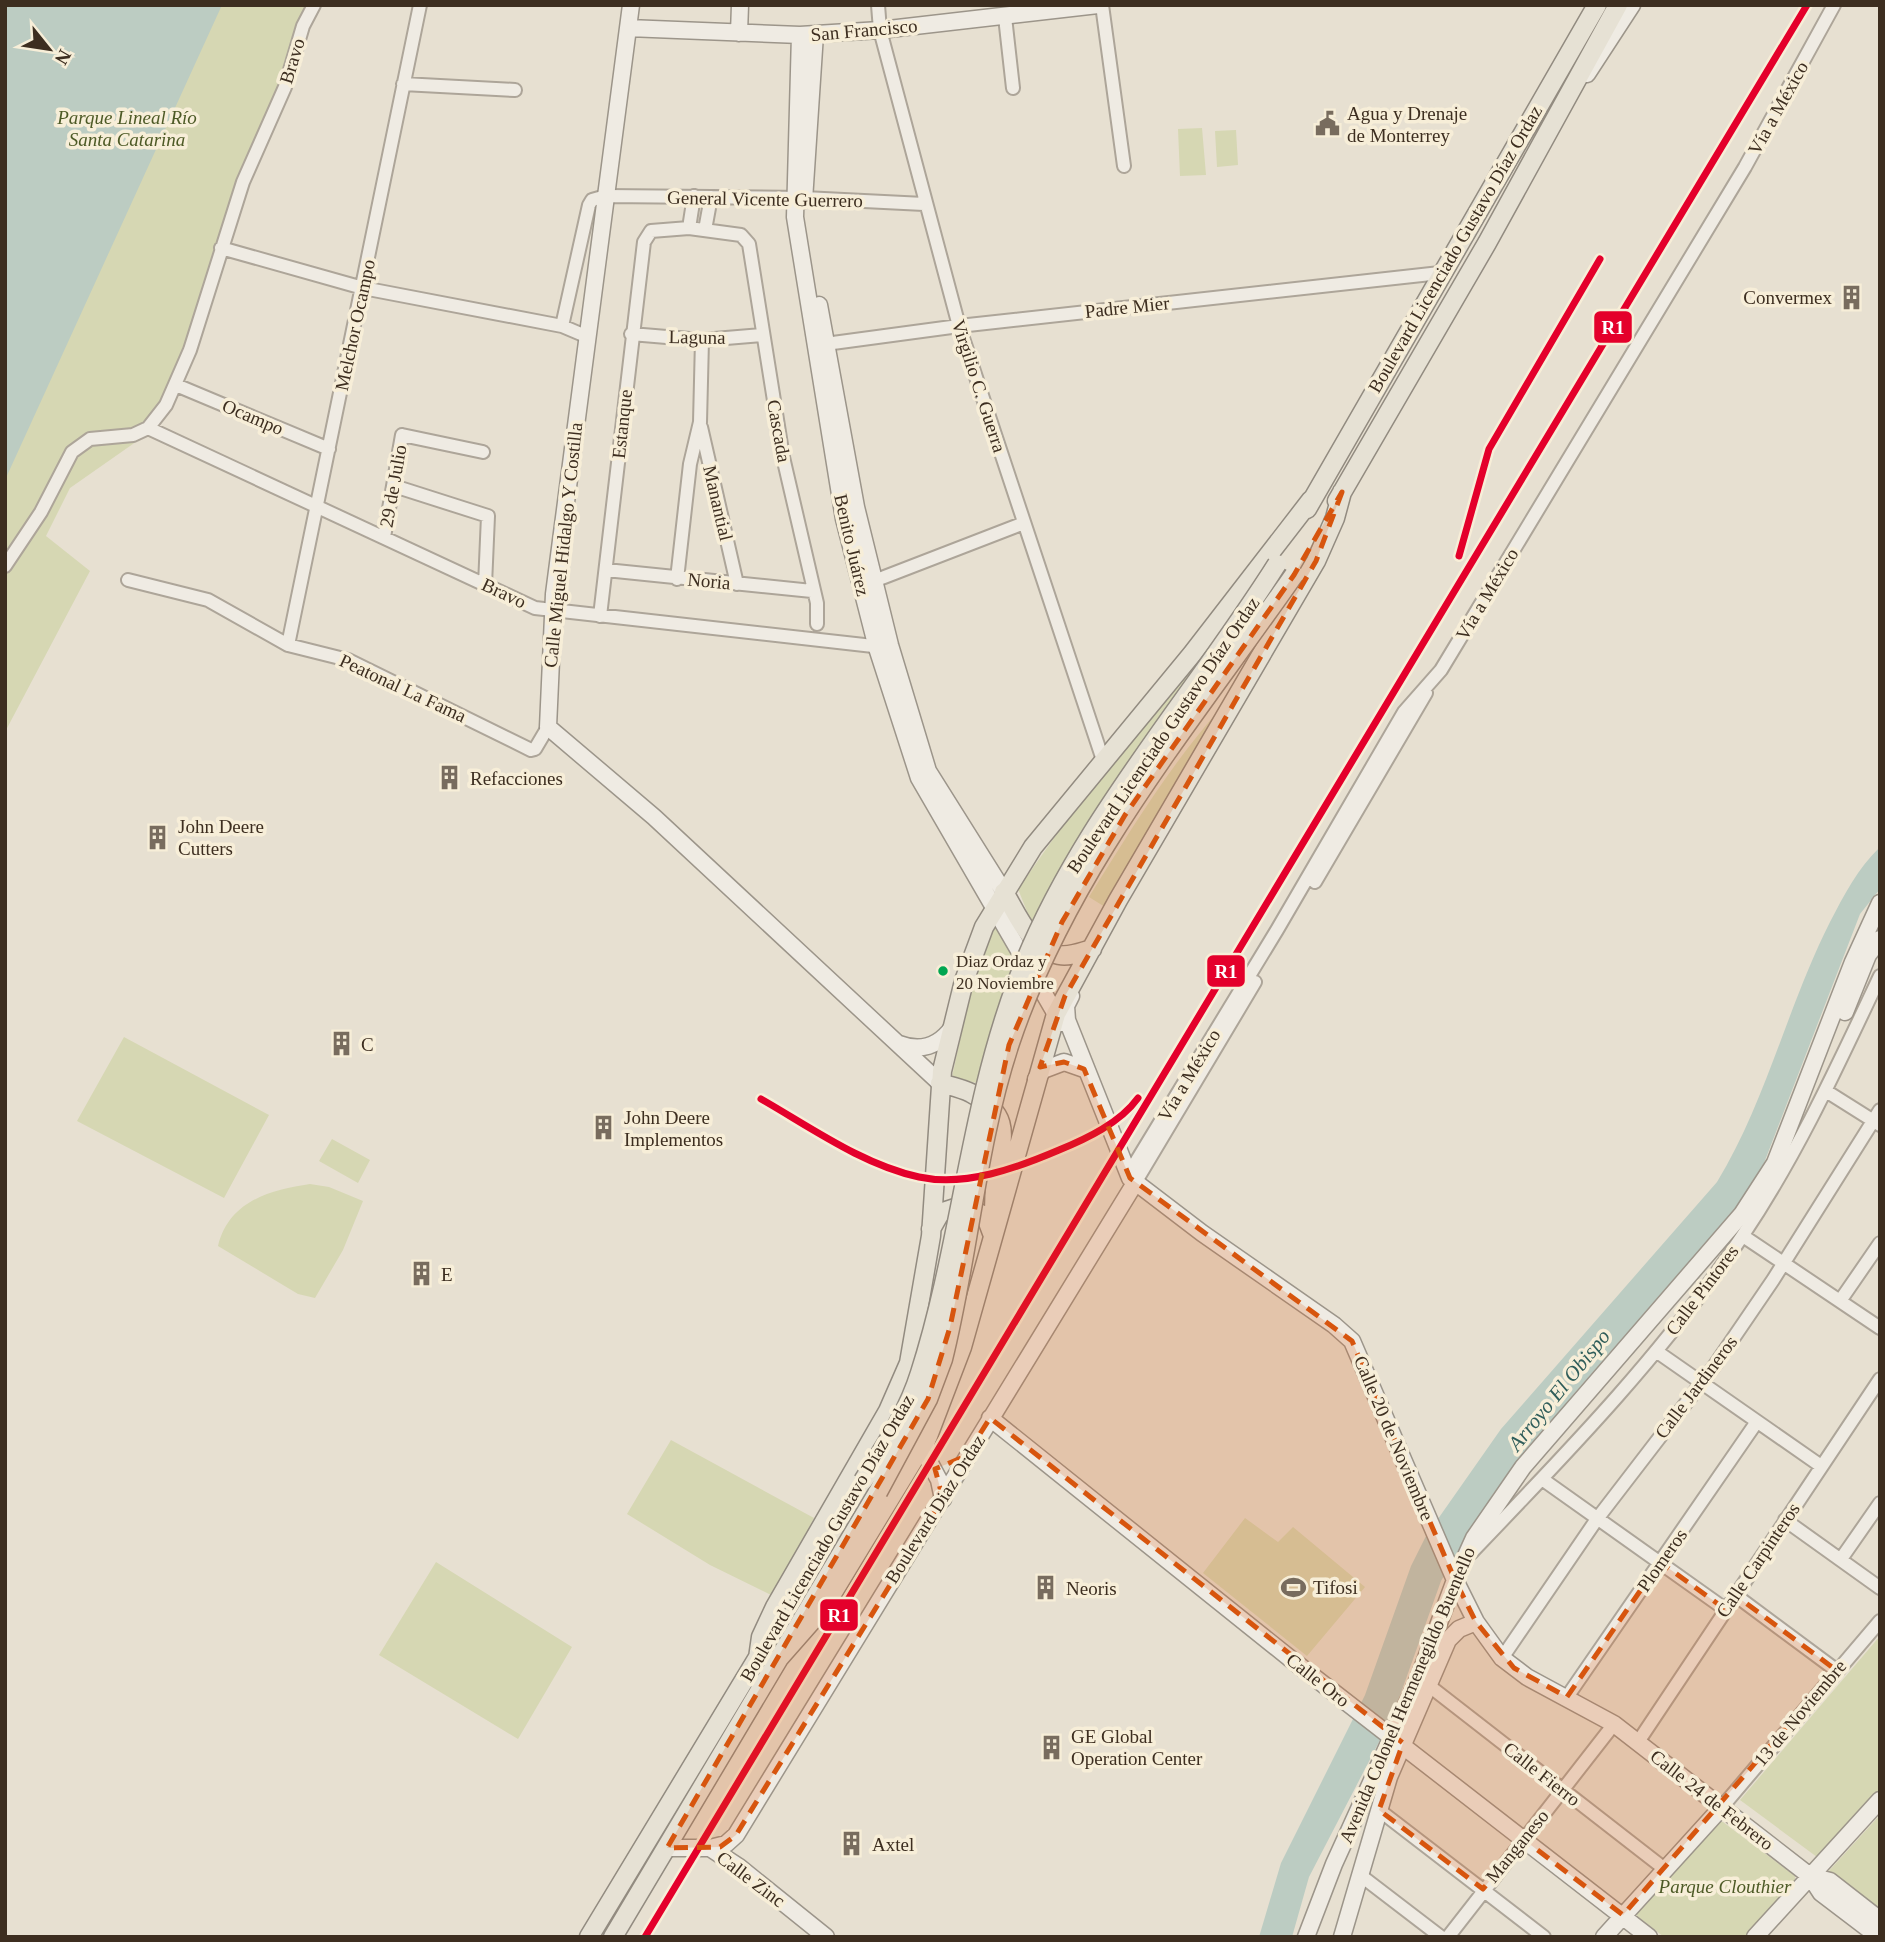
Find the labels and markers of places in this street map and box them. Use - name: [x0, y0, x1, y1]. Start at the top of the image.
- place label: Agua y Drenaje de Monterrey: [1347, 103, 1467, 146]
- public building icon: Agua y Drenaje de Monterrey: [1313, 110, 1341, 138]
- building icon: Convermex: [1838, 283, 1866, 311]
- place label: Convermex: [1743, 287, 1832, 308]
- building icon: Refacciones: [436, 764, 464, 792]
- place label: Refacciones: [470, 768, 563, 789]
- place label: John Deere Cutters: [178, 816, 264, 859]
- building icon: John Deere Cutters: [144, 823, 172, 851]
- place label: Diaz Ordaz y 20 Noviembre: [956, 952, 1054, 993]
- marker: Diaz Ordaz y 20 Noviembre: [936, 964, 950, 978]
- building icon: C: [327, 1030, 355, 1058]
- place label: C: [361, 1034, 374, 1055]
- place label: John Deere Implementos: [624, 1107, 723, 1150]
- building icon: John Deere Implementos: [590, 1114, 618, 1142]
- building icon: E: [407, 1260, 435, 1288]
- place label: E: [441, 1264, 453, 1285]
- sports icon: Tifosi: [1279, 1573, 1307, 1601]
- building icon: Neoris: [1032, 1574, 1060, 1602]
- place label: Tifosi: [1313, 1577, 1358, 1598]
- place label: Neoris: [1066, 1578, 1117, 1599]
- place label: GE Global Operation Center: [1071, 1726, 1203, 1769]
- building icon: GE Global Operation Center: [1037, 1733, 1065, 1761]
- building icon: Axtel: [838, 1830, 866, 1858]
- place label: Axtel: [872, 1834, 914, 1855]

